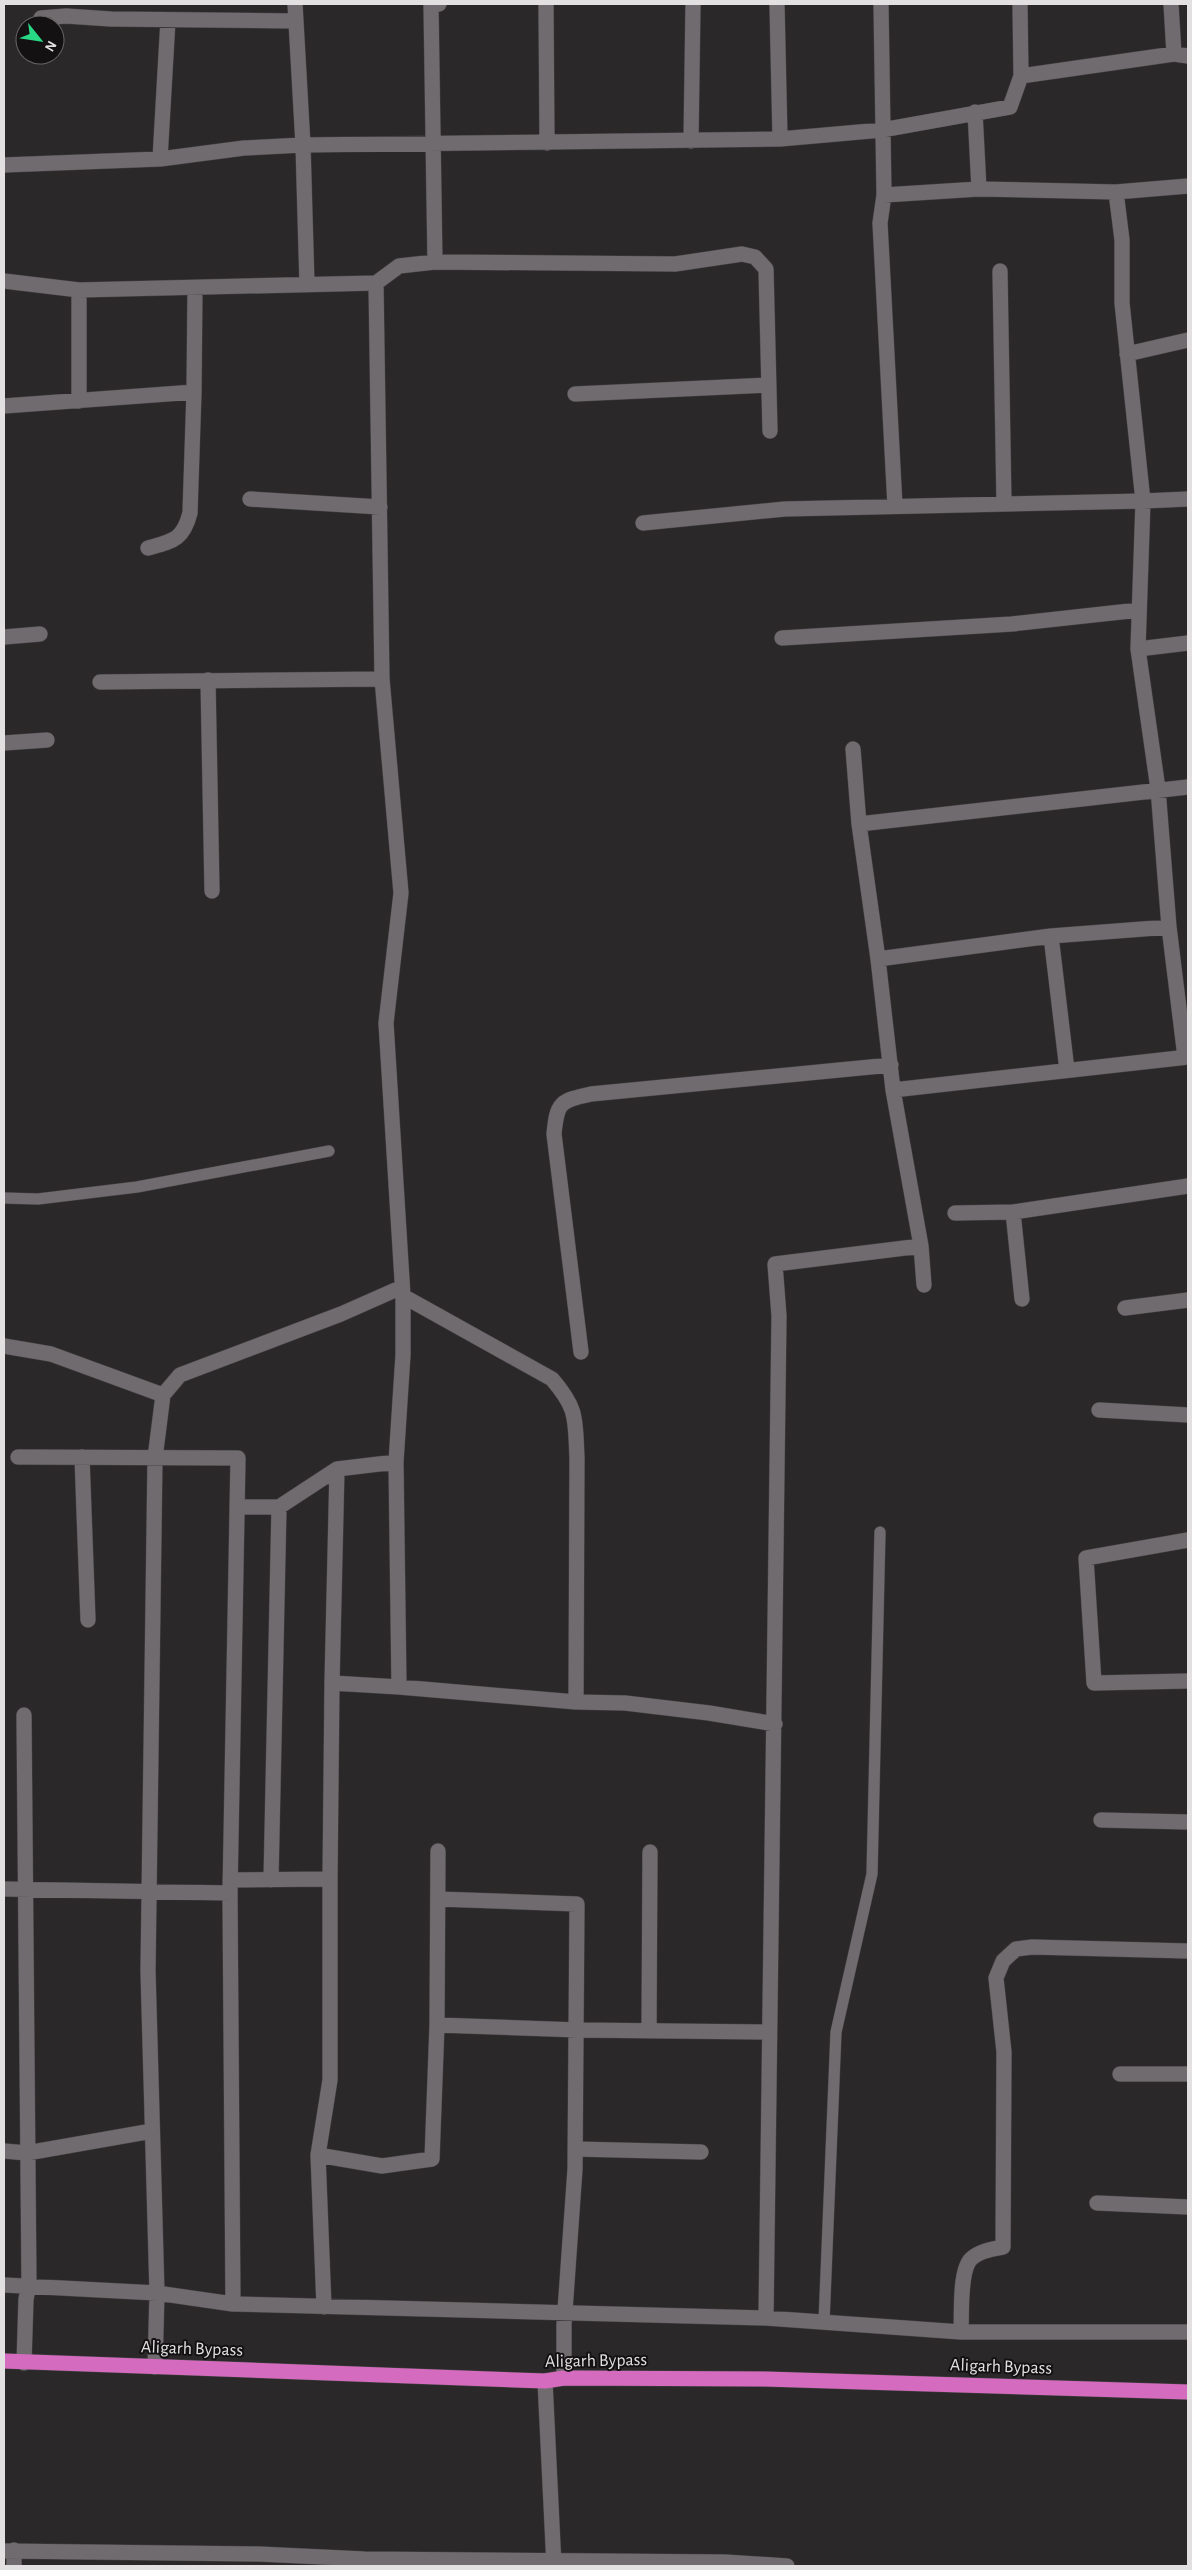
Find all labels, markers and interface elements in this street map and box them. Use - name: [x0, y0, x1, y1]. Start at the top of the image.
- north arrow: [15, 15, 65, 65]
- text: N: [42, 38, 59, 54]
- street label: Aligarh Bypass: [141, 2338, 243, 2360]
- street label: Aligarh Bypass: [545, 2351, 647, 2371]
- street label: Aligarh Bypass: [950, 2356, 1052, 2378]

